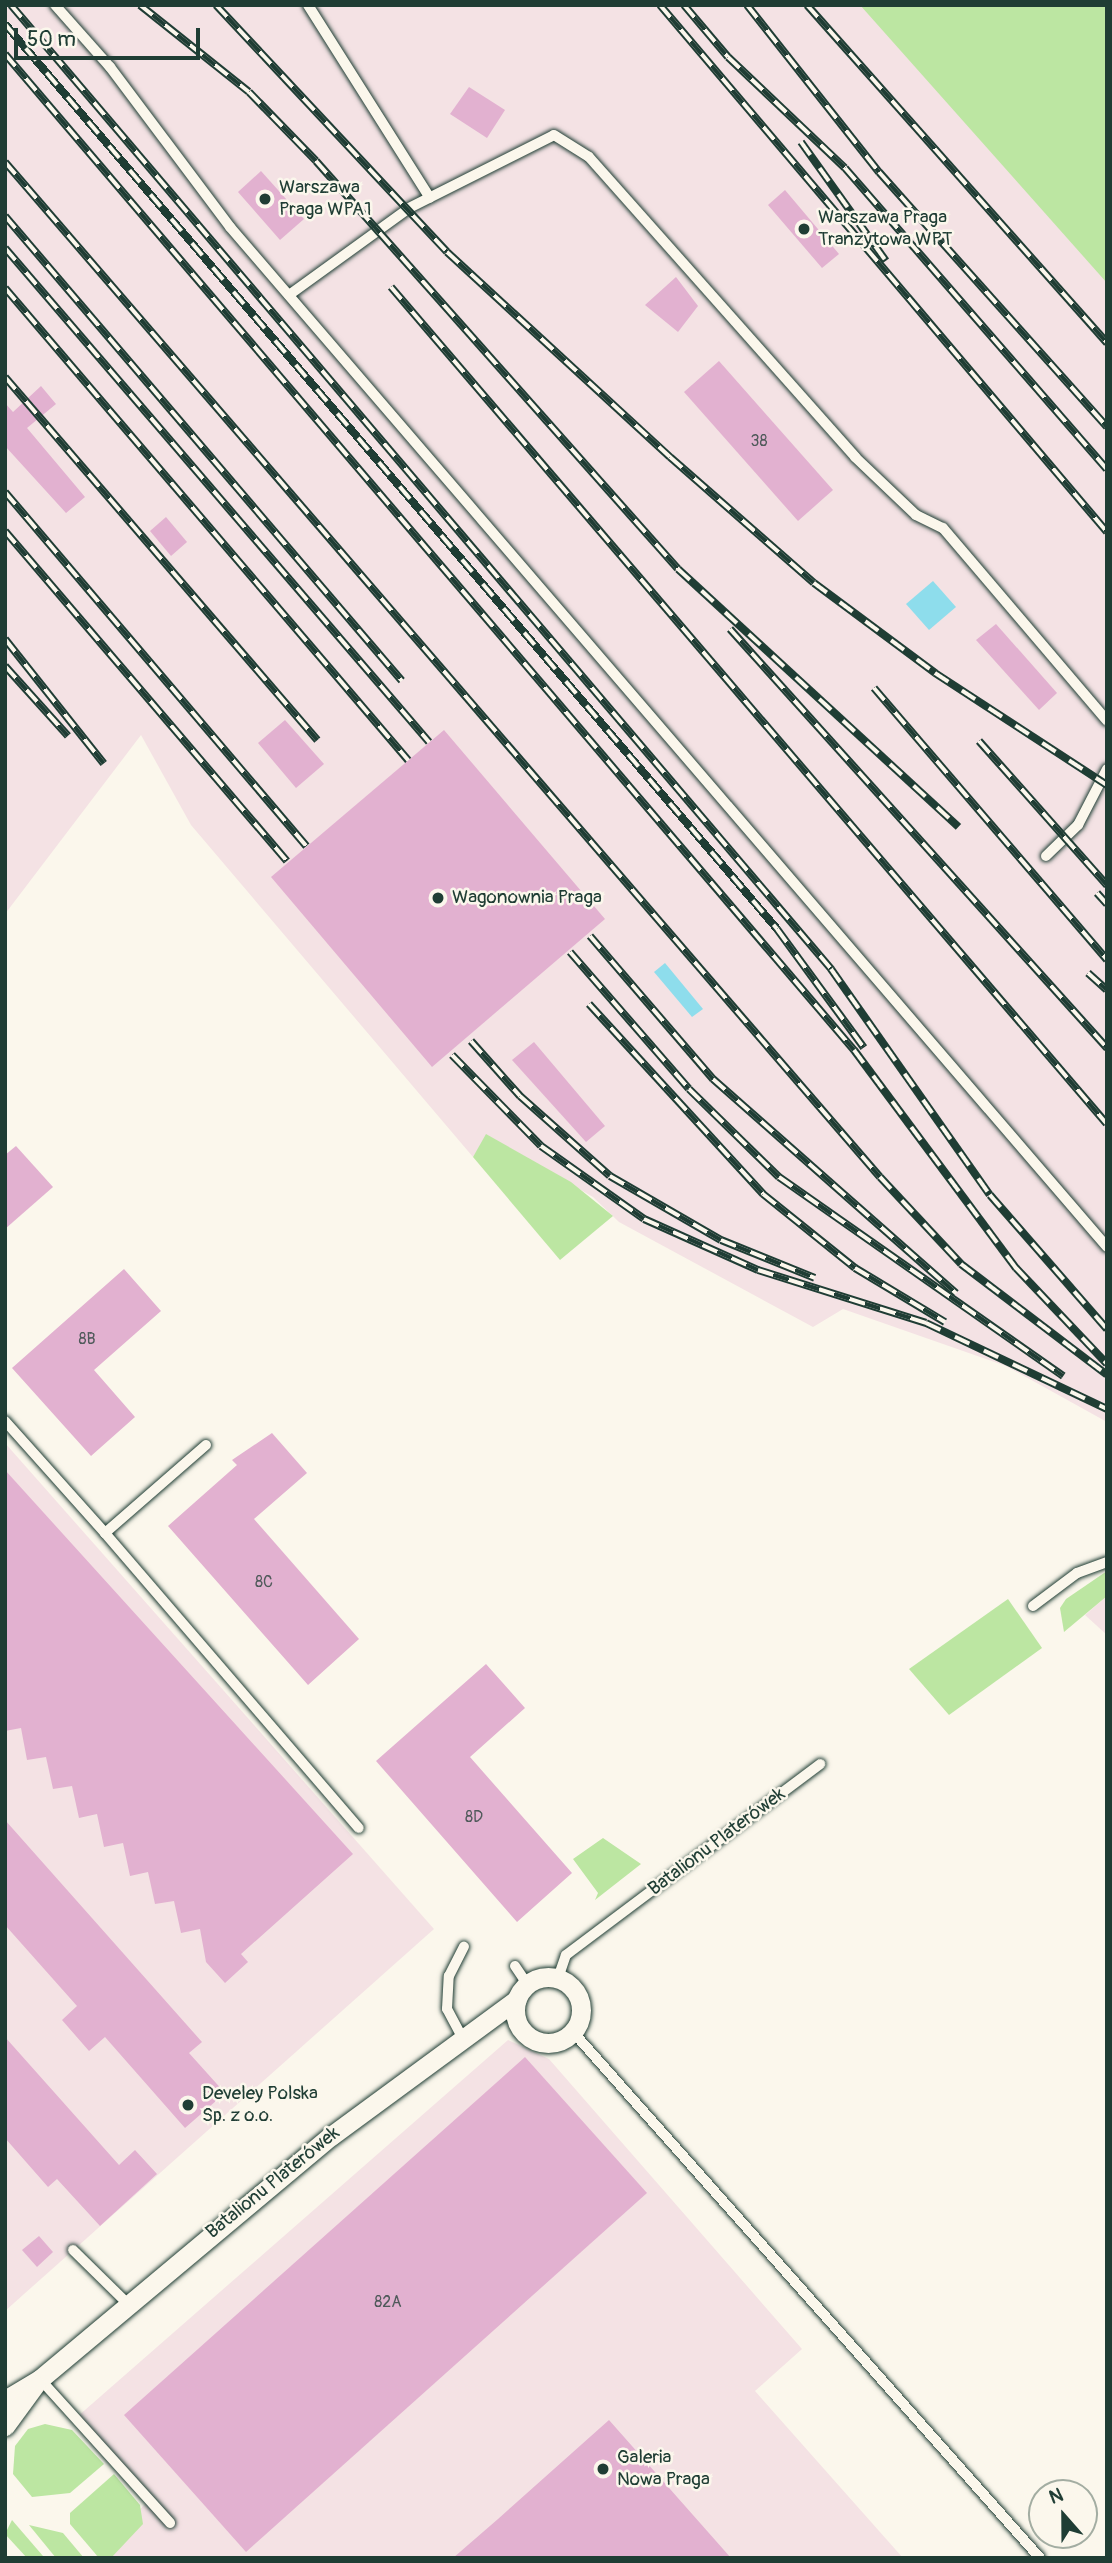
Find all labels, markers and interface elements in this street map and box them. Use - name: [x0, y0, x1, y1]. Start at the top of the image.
- scale bar: [18, 14, 203, 58]
- text: 50 m: [27, 26, 76, 53]
- place label: Warszawa Praga WPA1: [279, 177, 372, 221]
- marker: Warszawa Praga WPA1: [257, 191, 273, 207]
- place label: Warszawa Praga Tranzytowa WPT: [818, 207, 953, 251]
- marker: Warszawa Praga Tranzytowa WPT: [796, 221, 812, 237]
- house number: 38: [751, 431, 767, 451]
- place label: Wagonownia Praga: [452, 887, 602, 909]
- marker: Wagonownia Praga: [430, 890, 446, 906]
- house number: 8B: [78, 1329, 96, 1349]
- house number: 8C: [255, 1572, 273, 1592]
- street label: Batalionu Platerówek: [644, 1783, 790, 1901]
- house number: 8D: [465, 1807, 483, 1827]
- place label: Develey Polska Sp. z o.o.: [202, 2083, 318, 2127]
- marker: Develey Polska Sp. z o.o.: [180, 2097, 196, 2113]
- street label: Batalionu Platerówek: [202, 2122, 344, 2244]
- house number: 82A: [374, 2292, 402, 2312]
- place label: Galeria Nowa Praga: [617, 2447, 710, 2491]
- marker: Galeria Nowa Praga: [595, 2461, 611, 2477]
- north arrow: [1028, 2479, 1098, 2549]
- text: N: [1046, 2483, 1066, 2510]

